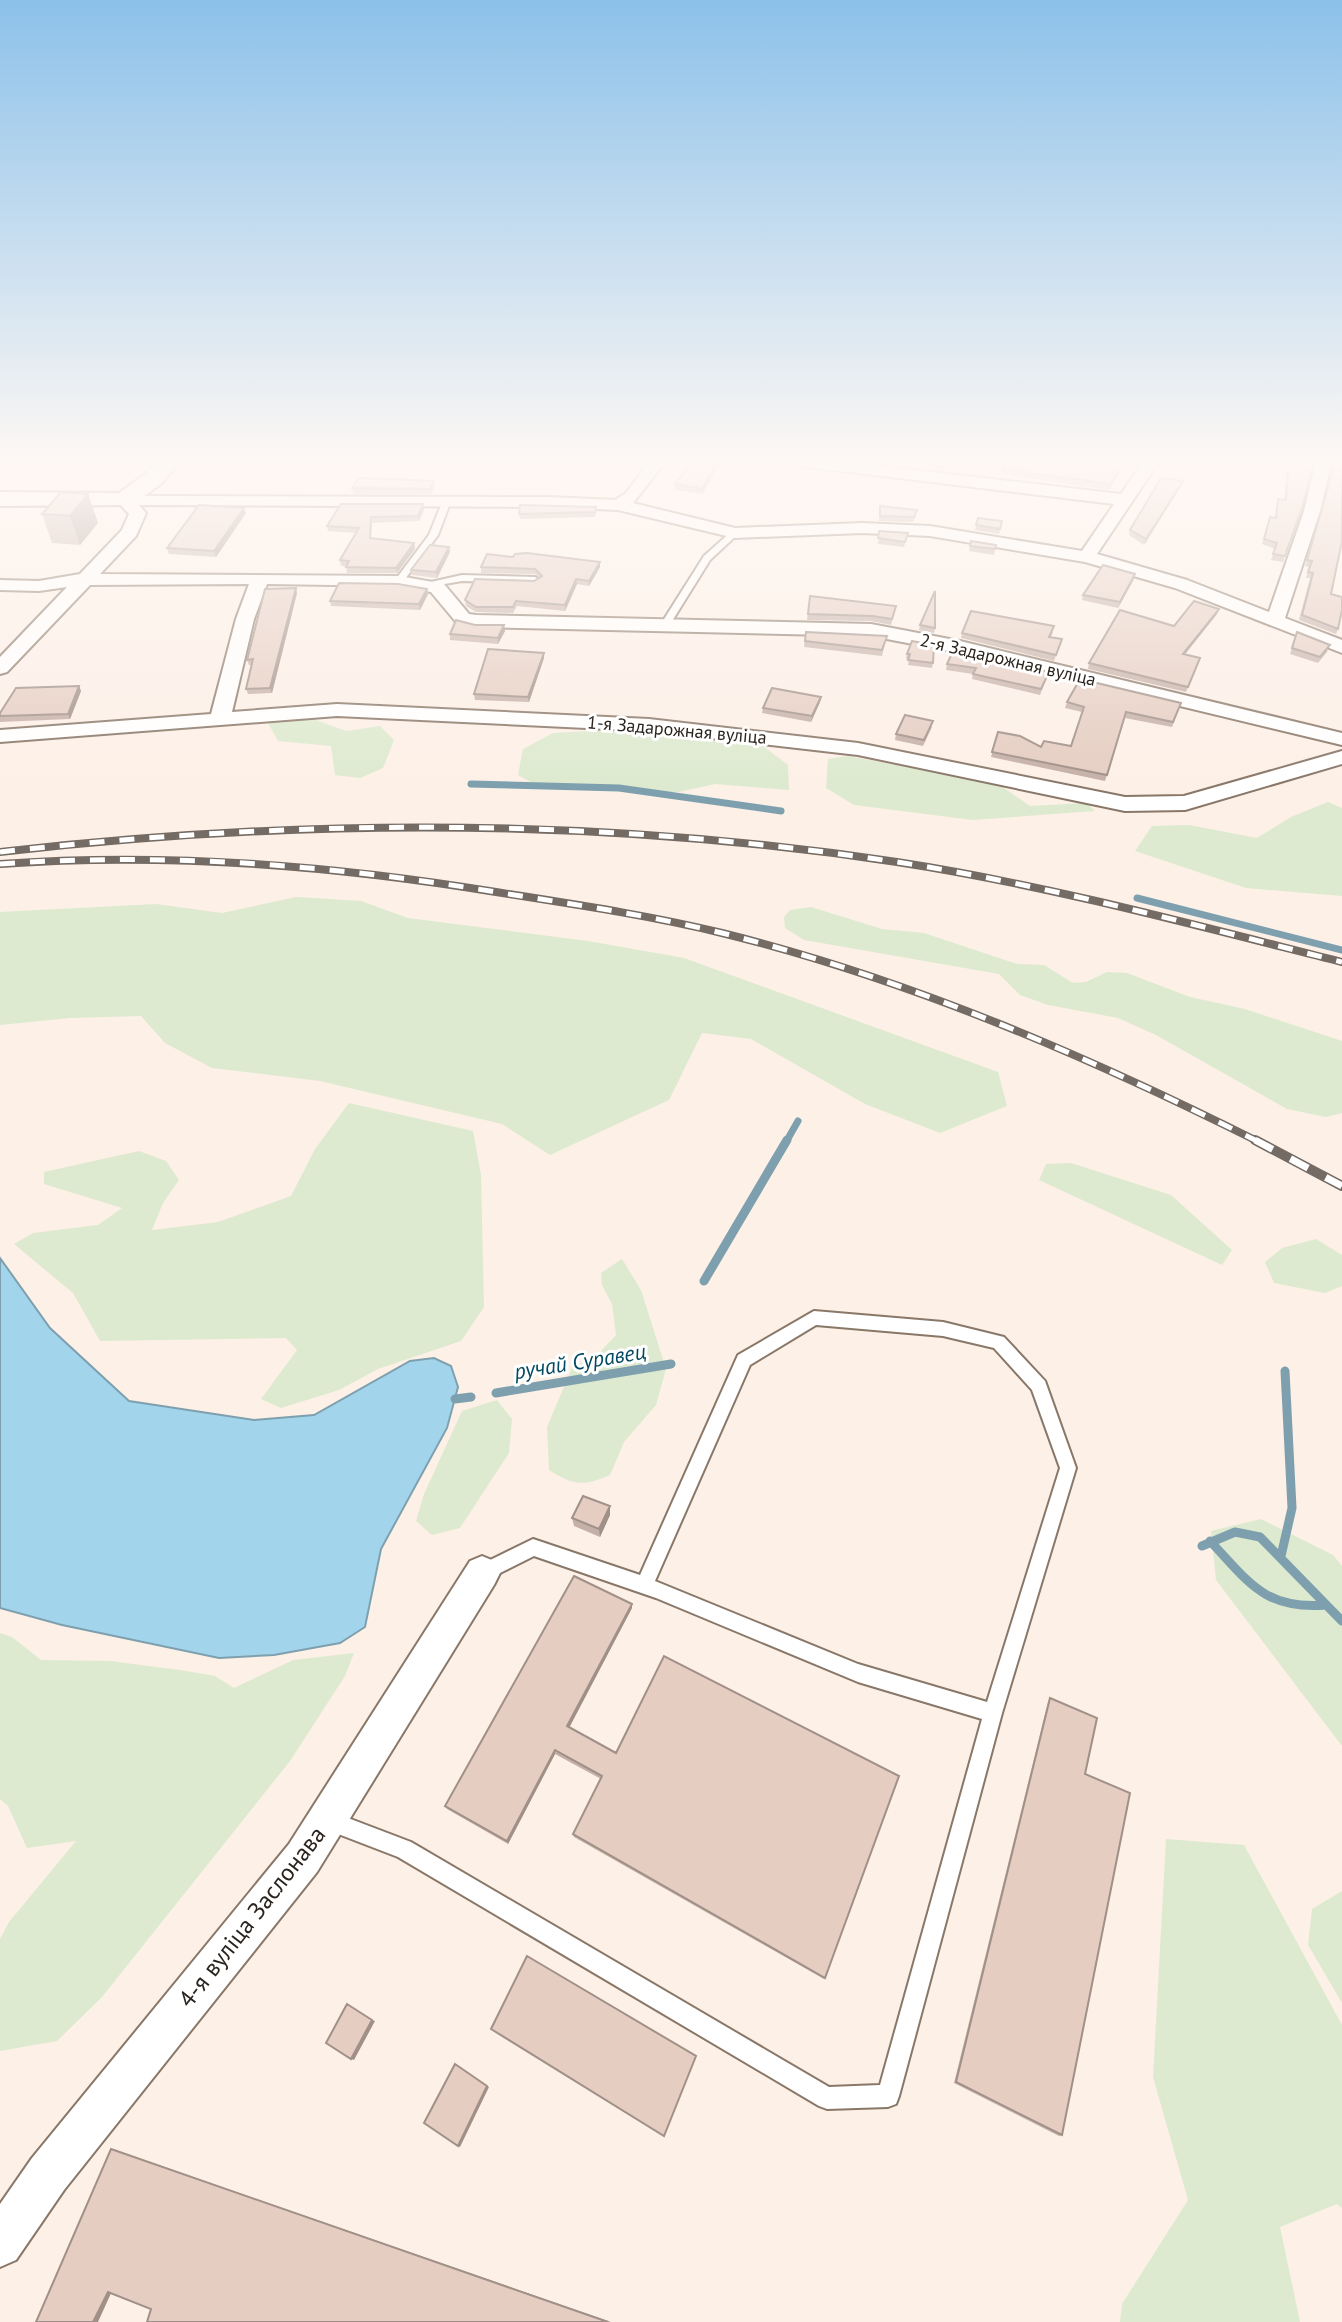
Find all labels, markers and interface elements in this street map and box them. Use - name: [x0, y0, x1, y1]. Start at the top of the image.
- street label: 2-я Задарожная вуліца: [918, 628, 1098, 691]
- street label: 1-я Задарожная вуліца: [586, 710, 768, 749]
- water label: ручай Суравец: [511, 1337, 648, 1385]
- street label: 4-я вуліца Заслонава: [171, 1820, 332, 2014]

